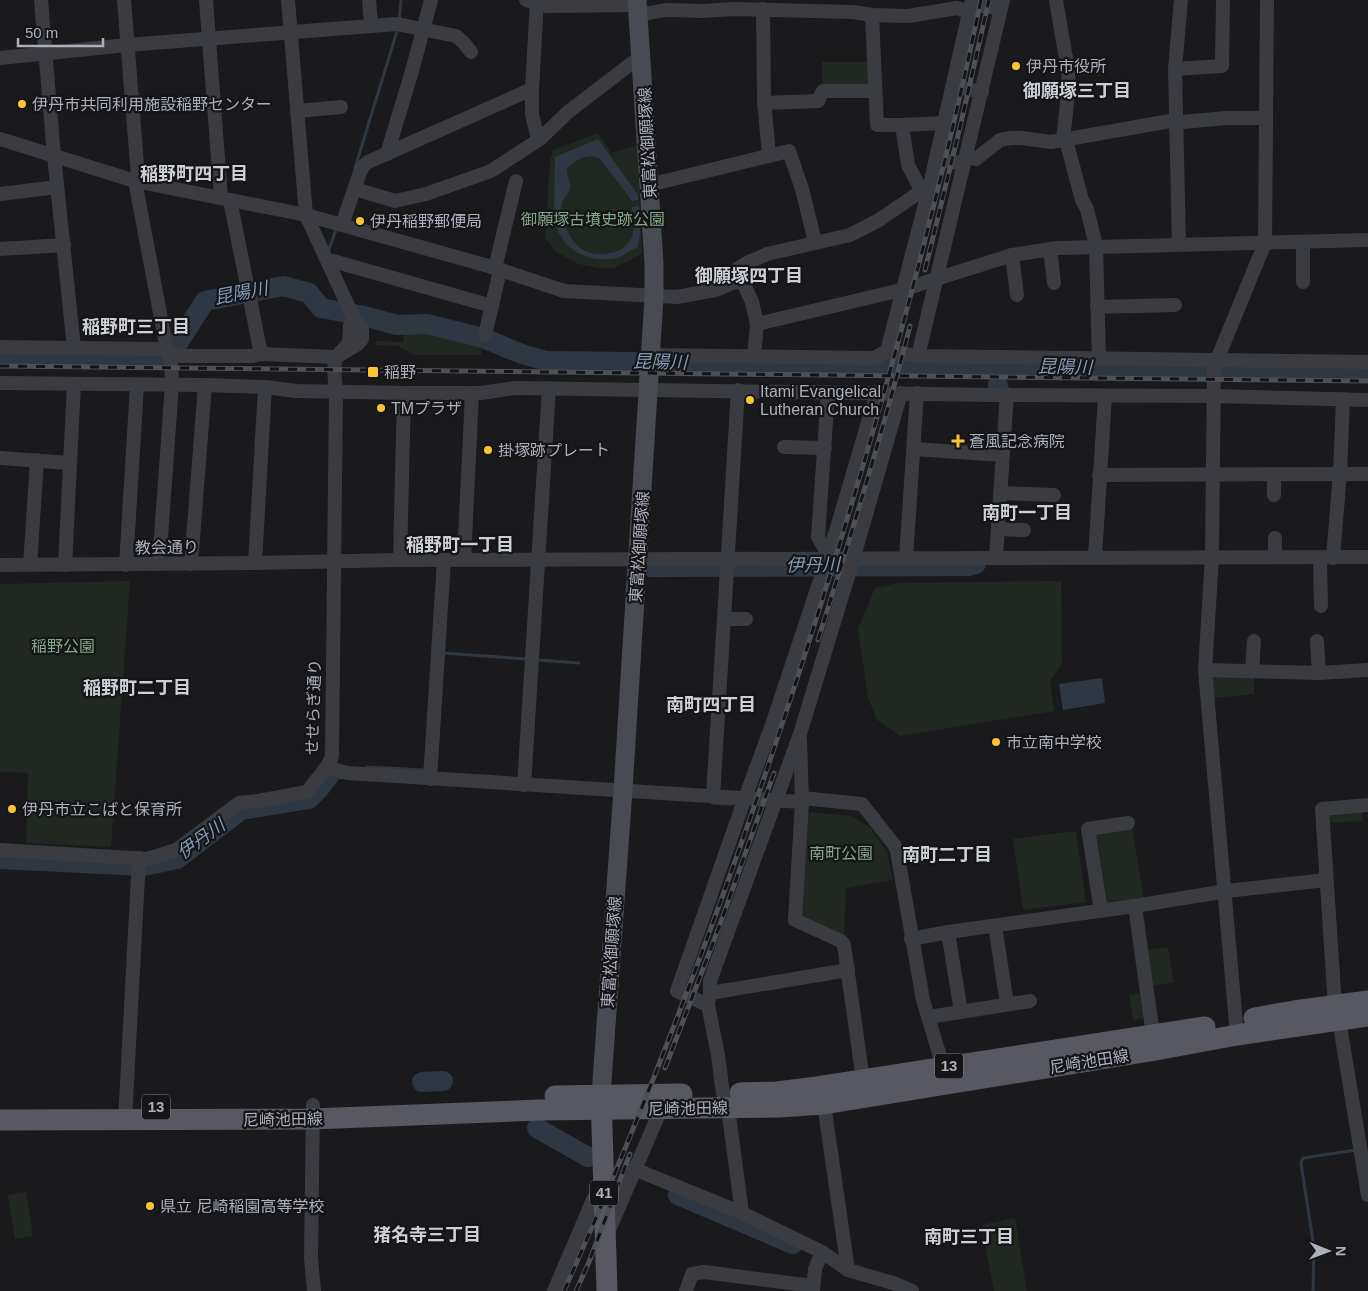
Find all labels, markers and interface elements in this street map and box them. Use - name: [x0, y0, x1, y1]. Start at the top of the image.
- scale bar: [18, 15, 102, 47]
- text: 50 m: [25, 24, 58, 41]
- place label: 伊丹市役所: [1026, 58, 1106, 75]
- marker: 伊丹市役所: [1010, 60, 1022, 72]
- district label: 御願塚三丁目: [1022, 81, 1131, 101]
- street label: 東富松御願塚線: [636, 87, 659, 199]
- place label: 伊丹市共同利用施設稲野センター: [32, 96, 272, 113]
- marker: 伊丹市共同利用施設稲野センター: [16, 98, 28, 110]
- district label: 稲野町四丁目: [140, 164, 248, 184]
- park label: 御願塚古墳史跡公園: [521, 211, 665, 228]
- place label: 伊丹稲野郵便局: [370, 213, 482, 230]
- marker: 伊丹稲野郵便局: [354, 215, 366, 227]
- district label: 御願塚四丁目: [694, 266, 803, 286]
- water label: 昆陽川: [213, 278, 271, 308]
- district label: 稲野町三丁目: [82, 317, 190, 337]
- water label: 昆陽川: [633, 352, 689, 373]
- water label: 昆陽川: [1038, 357, 1094, 378]
- place label: 稲野: [384, 364, 416, 381]
- marker: 稲野: [366, 365, 380, 379]
- place label: Itami Evangelical Lutheran Church: [760, 383, 881, 418]
- marker: Itami Evangelical Lutheran Church: [744, 394, 756, 406]
- place label: TMプラザ: [391, 400, 462, 417]
- marker: TMプラザ: [375, 402, 387, 414]
- place label: 蒼風記念病院: [969, 433, 1065, 450]
- marker: 蒼風記念病院: [951, 434, 965, 448]
- place label: 掛塚跡プレート: [498, 442, 610, 459]
- marker: 掛塚跡プレート: [482, 444, 494, 456]
- street label: 東富松御願塚線: [627, 491, 652, 603]
- district label: 南町一丁目: [982, 503, 1072, 523]
- district label: 稲野町一丁目: [406, 535, 514, 555]
- street label: 教会通り: [135, 538, 199, 557]
- water label: 伊丹川: [786, 554, 842, 575]
- park label: 稲野公園: [31, 638, 95, 655]
- street label: せせらぎ通り: [303, 659, 324, 755]
- district label: 稲野町二丁目: [83, 678, 191, 698]
- district label: 南町四丁目: [666, 695, 756, 715]
- place label: 市立南中学校: [1006, 734, 1102, 751]
- marker: 市立南中学校: [990, 736, 1002, 748]
- place label: 伊丹市立こばと保育所: [22, 801, 182, 818]
- marker: 伊丹市立こばと保育所: [6, 803, 18, 815]
- water label: 伊丹川: [173, 814, 230, 863]
- park label: 南町公園: [809, 845, 873, 862]
- district label: 南町二丁目: [902, 845, 992, 865]
- street label: 東富松御願塚線: [599, 896, 624, 1008]
- street label: 尼崎池田線: [1048, 1047, 1130, 1076]
- road number: 13: [935, 1054, 963, 1078]
- road number: 13: [142, 1094, 170, 1120]
- street label: 尼崎池田線: [648, 1099, 728, 1118]
- street label: 尼崎池田線: [243, 1110, 323, 1129]
- road number: 41: [590, 1180, 618, 1206]
- place label: 県立 尼崎稲園高等学校: [160, 1198, 324, 1215]
- marker: 県立 尼崎稲園高等学校: [144, 1200, 156, 1212]
- district label: 猪名寺三丁目: [373, 1225, 481, 1245]
- north arrow: [1303, 1226, 1353, 1276]
- district label: 南町三丁目: [924, 1227, 1014, 1247]
- text: N: [1333, 1246, 1349, 1256]

